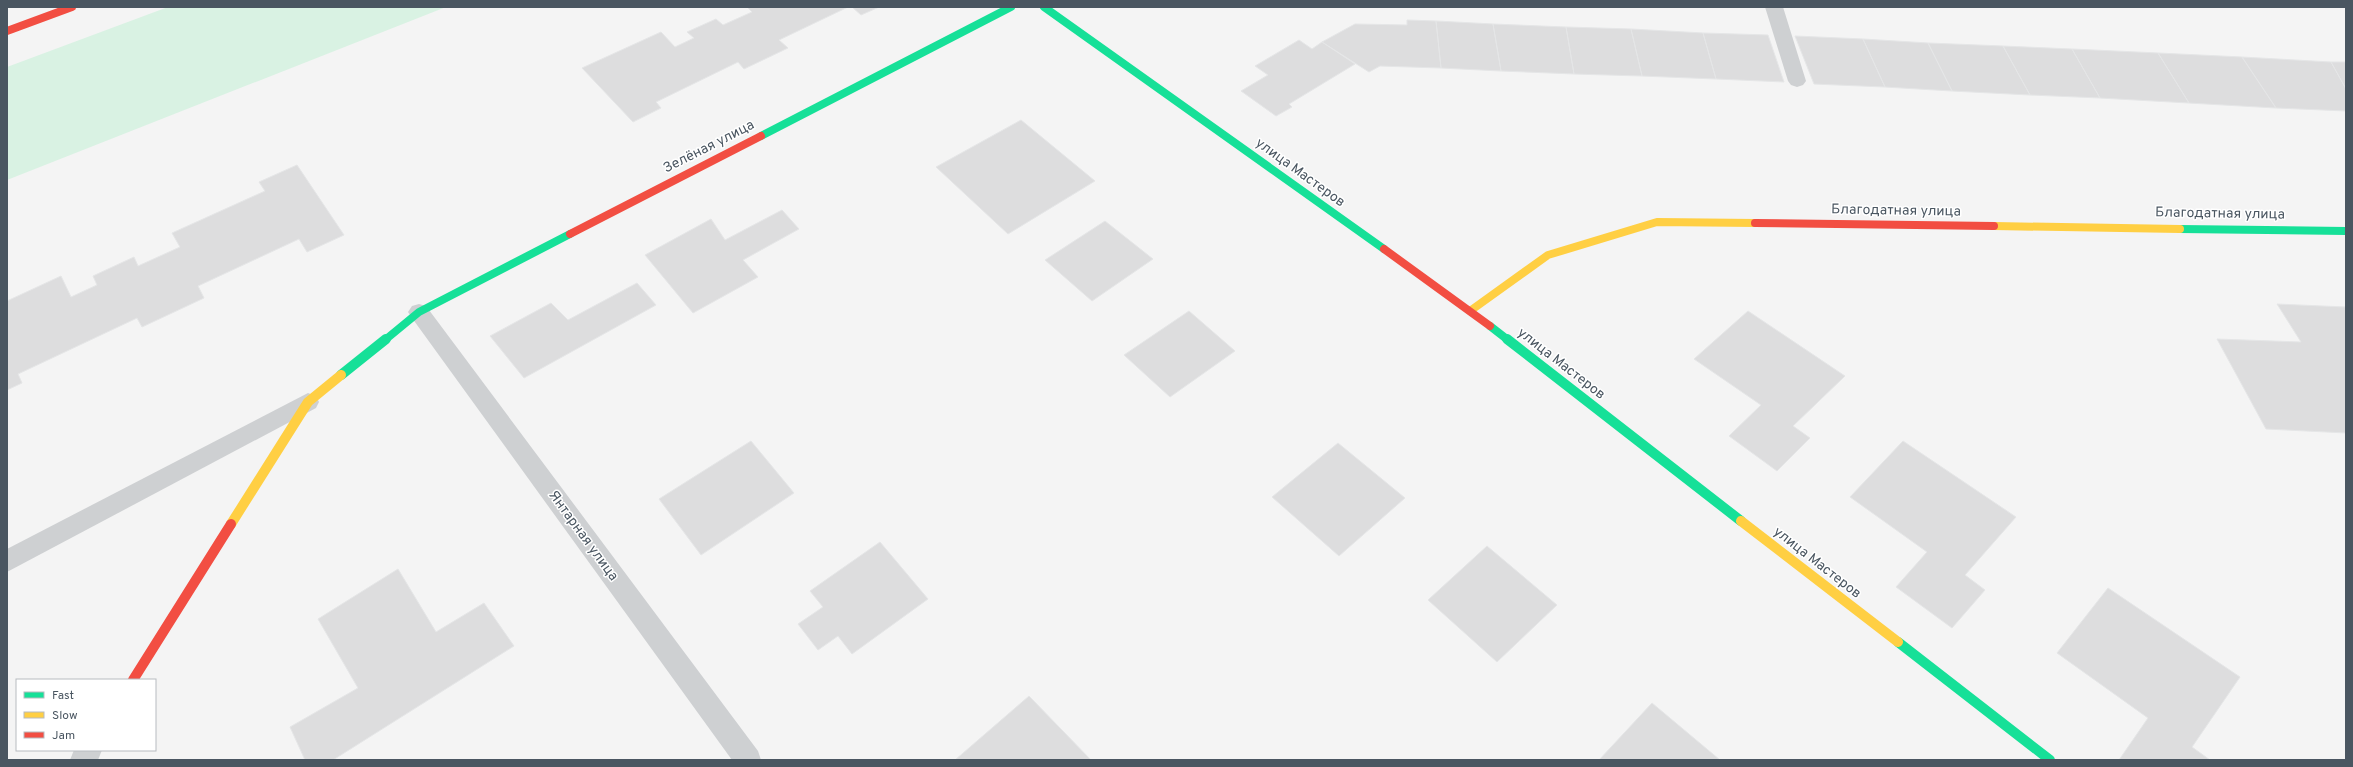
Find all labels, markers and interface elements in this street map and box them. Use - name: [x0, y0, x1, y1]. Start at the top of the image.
- street label: Зелёная улица: [661, 117, 757, 177]
- street label: улица Мастеров: [1252, 135, 1348, 211]
- street label: Благодатная улица: [1831, 201, 1961, 221]
- street label: Благодатная улица: [2155, 204, 2285, 224]
- street label: улица Мастеров: [1514, 324, 1608, 404]
- street label: Янтарная улица: [545, 488, 621, 584]
- street label: улица Мастеров: [1770, 523, 1864, 603]
- legend: [16, 679, 156, 751]
- text: Fast: [52, 688, 74, 704]
- text: Slow: [52, 708, 78, 724]
- text: Jam: [52, 728, 75, 744]

